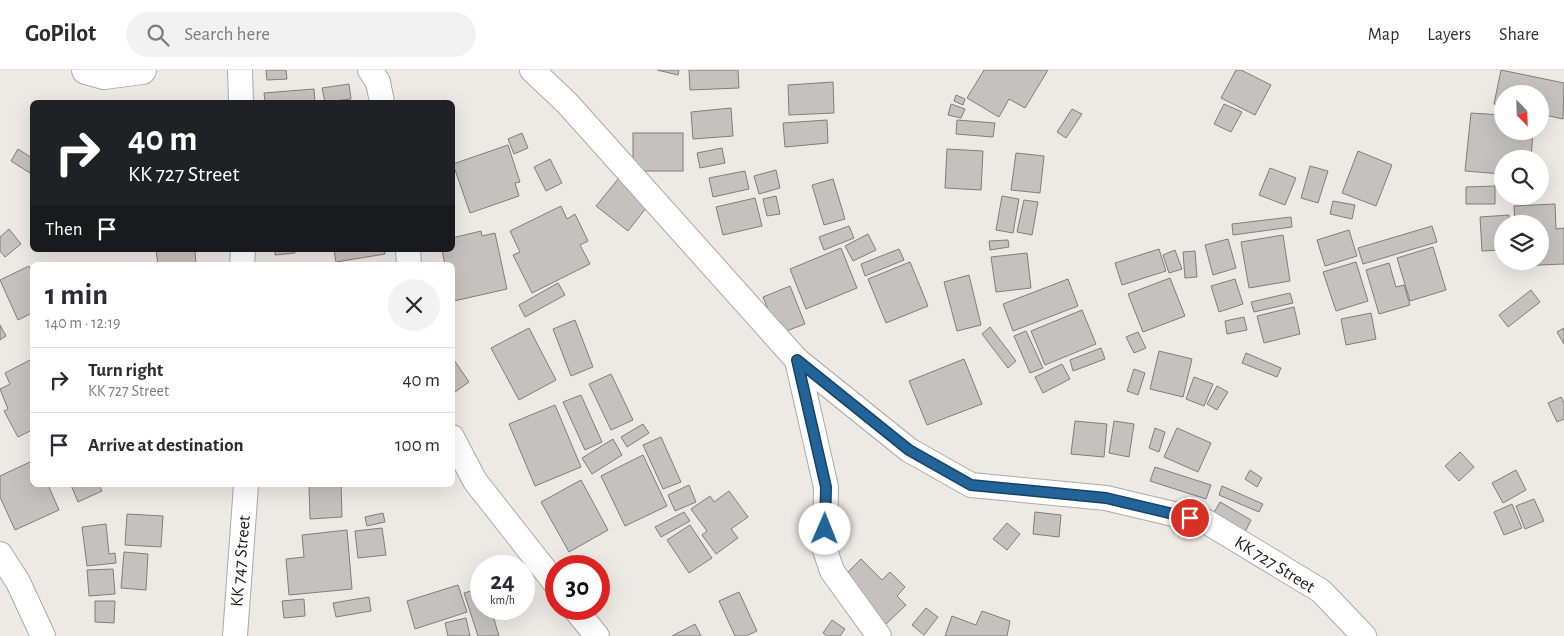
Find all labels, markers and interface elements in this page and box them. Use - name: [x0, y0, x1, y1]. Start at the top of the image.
- search box: [126, 12, 476, 57]
- icon: search: [144, 21, 172, 49]
- text: GoPilot: [25, 22, 96, 46]
- text: Search here: [184, 25, 270, 44]
- text: Map: [1368, 26, 1399, 44]
- text: Layers: [1427, 26, 1471, 44]
- text: Share: [1499, 26, 1539, 44]
- north arrow: [1494, 85, 1549, 140]
- map controls: [1494, 85, 1549, 270]
- icon: right: [45, 120, 110, 185]
- text: 40 m: [128, 122, 197, 157]
- button: search: [1494, 150, 1549, 205]
- text: KK 727 Street: [128, 163, 239, 185]
- icon: arrive: [93, 215, 121, 243]
- button: layers: [1494, 215, 1549, 270]
- text: Then: [45, 220, 83, 239]
- button: close: [388, 279, 440, 331]
- text: 1 min: [45, 280, 108, 310]
- text: 140 m · 12:19: [45, 315, 121, 331]
- text: Turn right: [88, 361, 163, 380]
- icon: right: [45, 366, 73, 394]
- text: 40 m: [402, 371, 440, 390]
- text: KK 727 Street: [88, 383, 169, 399]
- icon: arrive: [45, 431, 73, 459]
- text: Arrive at destination: [88, 436, 244, 455]
- text: 100 m: [395, 436, 440, 455]
- pin: [1169, 497, 1211, 539]
- position arrow: [798, 502, 850, 554]
- icon: arrive: [1176, 504, 1204, 532]
- street label: KK 747 Street: [228, 514, 254, 608]
- street label: KK 727 Street: [1231, 533, 1318, 597]
- speed limit sign: 30: [545, 555, 610, 620]
- text: 24: [490, 569, 515, 594]
- text: km/h: [490, 594, 515, 606]

